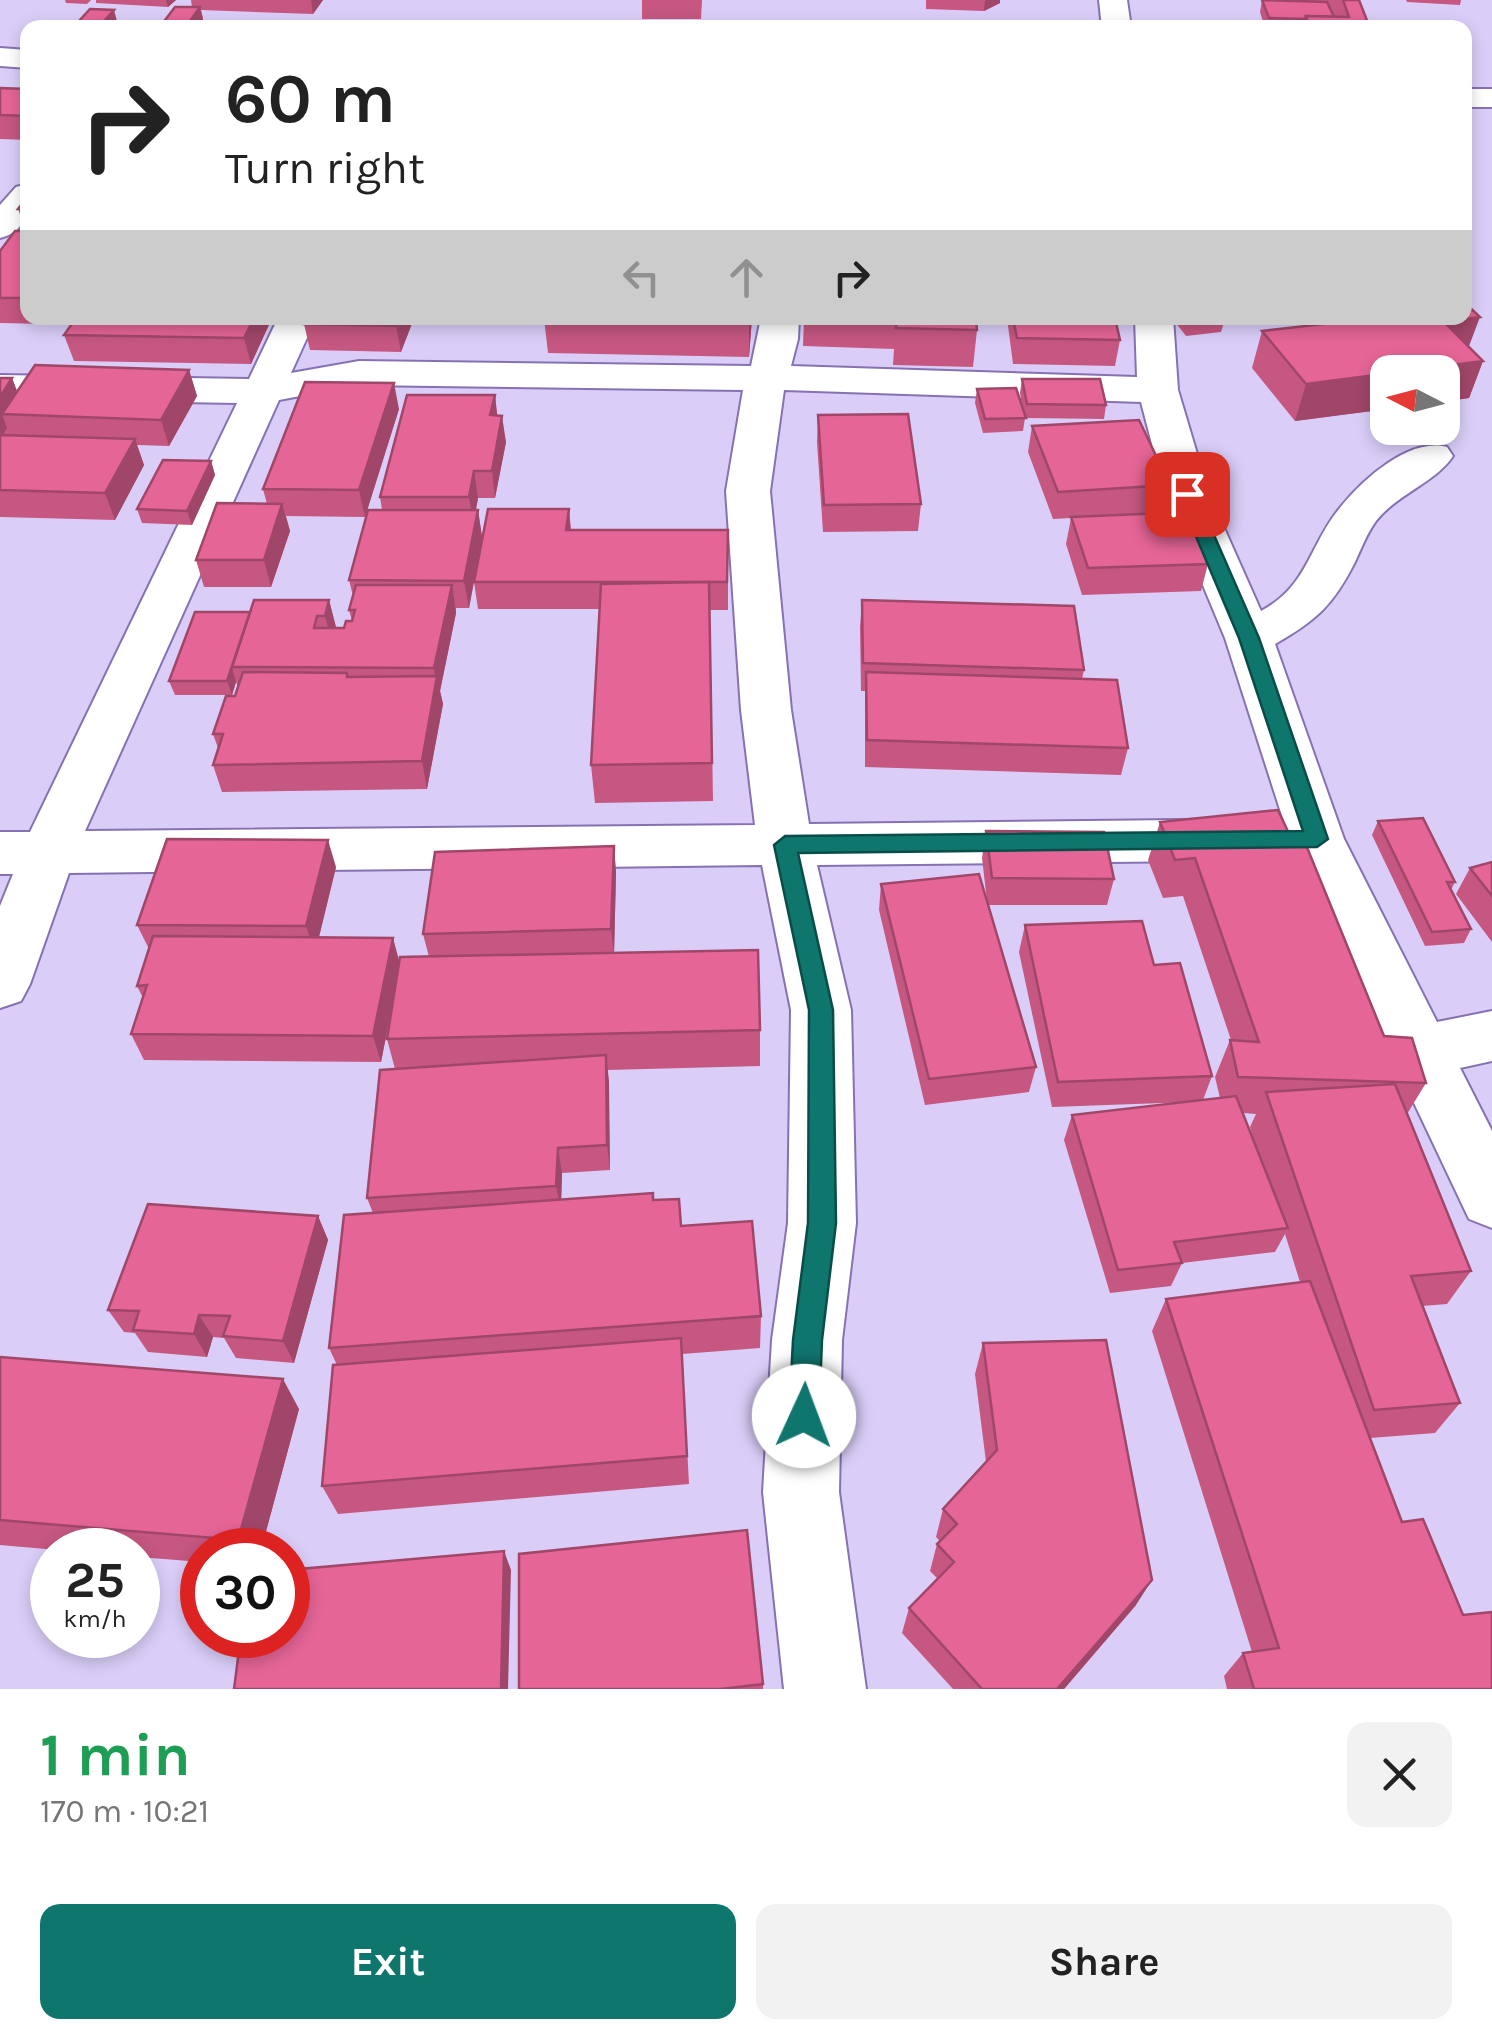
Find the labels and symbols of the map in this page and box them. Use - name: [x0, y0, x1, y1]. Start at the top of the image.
- north arrow: [1370, 355, 1460, 445]
- pin: [1145, 452, 1230, 537]
- position arrow: [752, 1364, 856, 1468]
- speed limit sign: 30: [180, 1528, 310, 1658]

